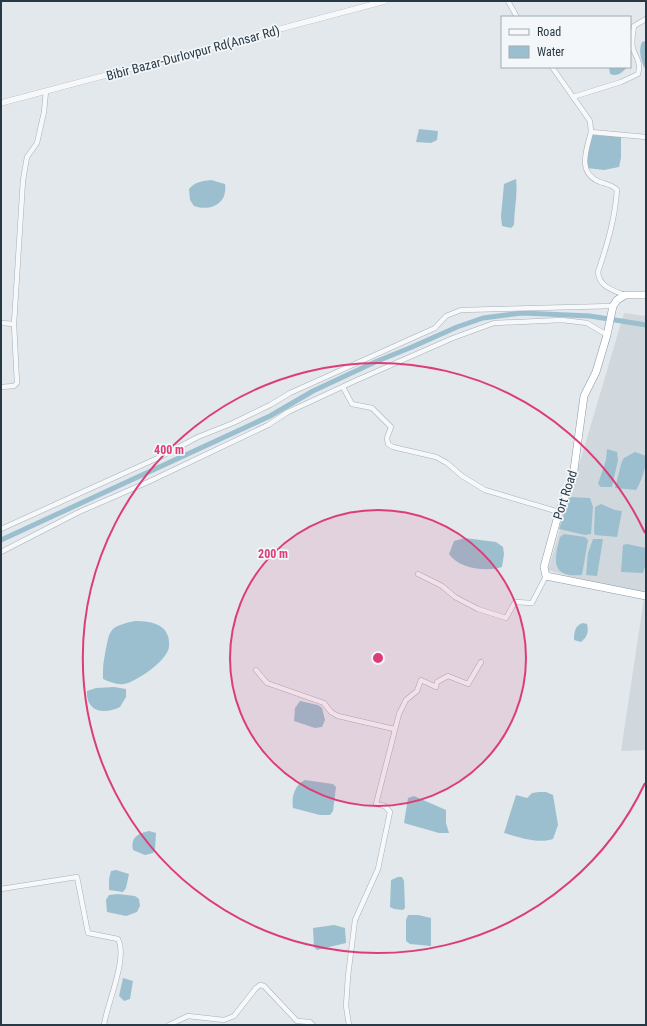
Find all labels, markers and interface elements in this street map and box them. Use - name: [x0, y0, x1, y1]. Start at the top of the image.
- legend: [501, 16, 631, 68]
- street label: Bibir Bazar-Durlovpur Rd(Ansar Rd): [105, 23, 281, 83]
- text: Road: [537, 25, 561, 39]
- text: Water: [537, 45, 565, 59]
- text: 400 m: [154, 443, 184, 457]
- street label: Port Road: [550, 468, 580, 522]
- text: 200 m: [258, 547, 288, 561]
- centre of rings: [371, 651, 385, 665]

